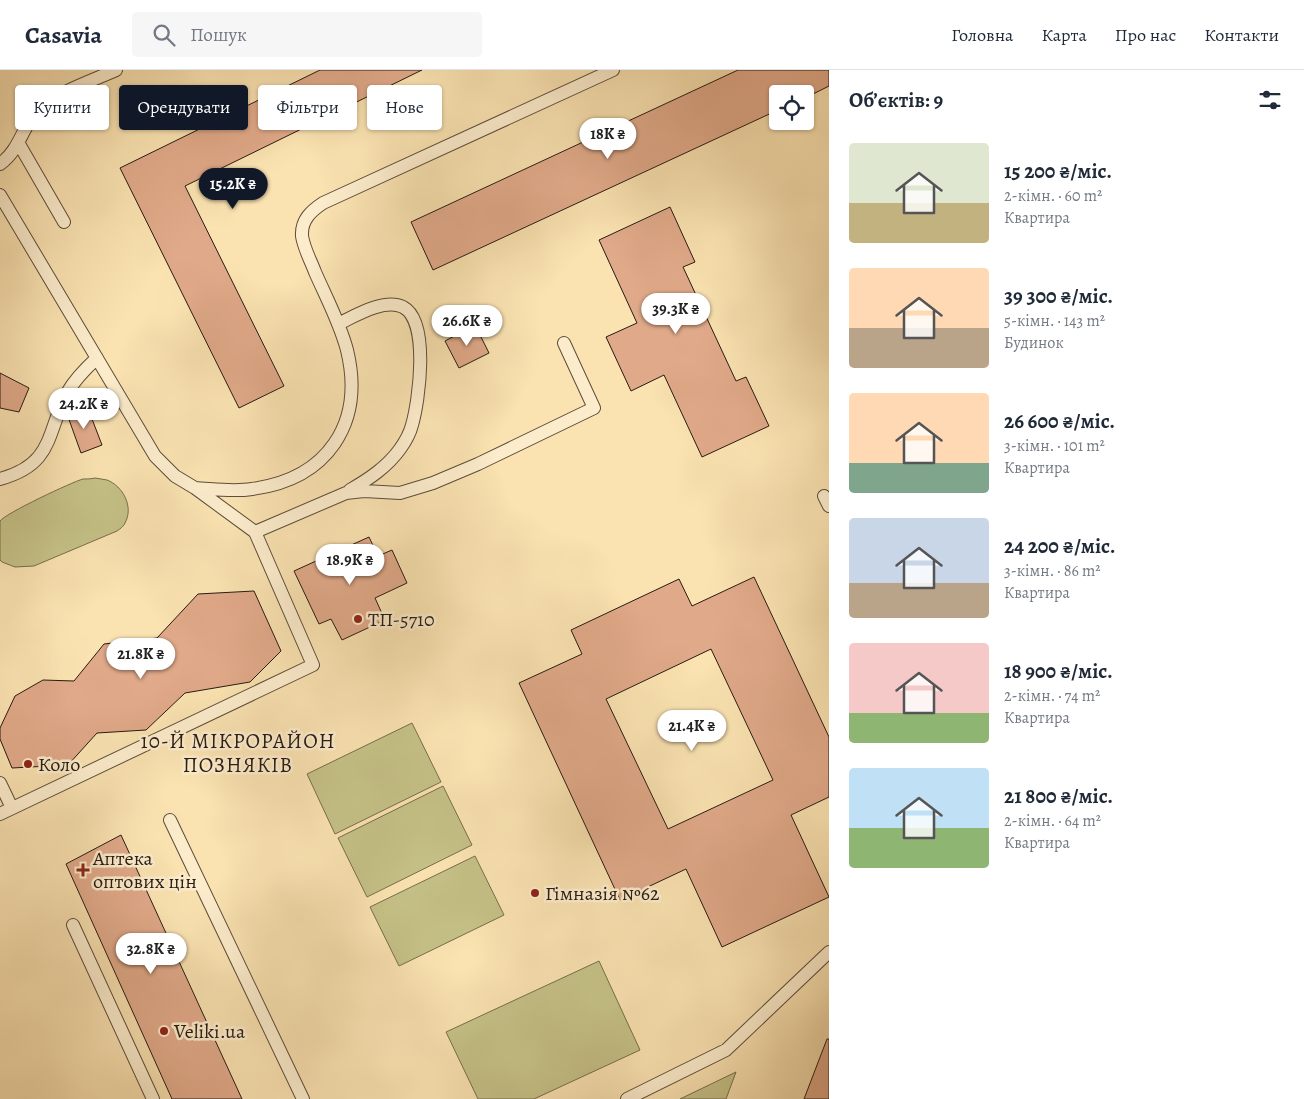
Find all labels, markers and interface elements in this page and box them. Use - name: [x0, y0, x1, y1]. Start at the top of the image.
- search box: [132, 12, 482, 57]
- text: Casavia: [25, 19, 102, 51]
- icon: search: [150, 21, 178, 49]
- text: Пошук: [190, 22, 247, 48]
- text: Головна: [951, 23, 1013, 47]
- text: Карта: [1041, 23, 1087, 47]
- text: Про нас: [1115, 23, 1176, 47]
- text: Контакти: [1204, 23, 1279, 47]
- chip: Купити: [15, 85, 109, 130]
- chip: Орендувати: [119, 85, 248, 130]
- chip: Фільтри: [258, 85, 357, 130]
- chip: Нове: [367, 85, 442, 130]
- map controls: [769, 85, 814, 130]
- button: locate: [769, 85, 814, 130]
- text: Об’єктів: 9: [849, 86, 943, 114]
- icon: filters: [1256, 86, 1284, 114]
- pin: 18K ₴: [573, 118, 643, 160]
- text: 18K ₴: [590, 123, 626, 145]
- text: 15 200 ₴/міс.: [1004, 157, 1112, 185]
- icon: home: [889, 163, 949, 223]
- pin: 15.2K ₴: [187, 168, 279, 210]
- text: 15.2K ₴: [210, 173, 256, 195]
- text: 2-кімн. · 60 m²: [1004, 185, 1102, 207]
- text: Квартира: [1004, 207, 1070, 229]
- text: 39 300 ₴/міс.: [1004, 282, 1113, 310]
- icon: home: [889, 288, 949, 348]
- pin: 39.3K ₴: [630, 292, 722, 335]
- text: 39.3K ₴: [652, 298, 700, 320]
- pin: 26.6K ₴: [421, 304, 513, 347]
- text: 26.6K ₴: [443, 310, 491, 332]
- text: 5-кімн. · 143 m²: [1004, 310, 1105, 332]
- text: Будинок: [1004, 332, 1064, 354]
- pin: 24.2K ₴: [38, 388, 130, 430]
- text: 24.2K ₴: [59, 393, 109, 415]
- text: 26 600 ₴/міс.: [1004, 407, 1115, 435]
- icon: home: [889, 413, 949, 473]
- text: 3-кімн. · 101 m²: [1004, 435, 1105, 457]
- text: Квартира: [1004, 457, 1070, 479]
- text: 24 200 ₴/міс.: [1004, 532, 1116, 560]
- icon: home: [889, 538, 949, 598]
- pin: 18.9K ₴: [304, 544, 396, 586]
- text: 18.9K ₴: [326, 549, 374, 571]
- text: 3-кімн. · 86 m²: [1004, 560, 1101, 582]
- text: Квартира: [1004, 582, 1070, 604]
- place label: ТП-5710: [368, 606, 435, 633]
- marker: ТП-5710: [352, 613, 364, 625]
- pin: 21.8K ₴: [95, 638, 187, 680]
- text: 21.8K ₴: [117, 643, 165, 665]
- text: 18 900 ₴/міс.: [1004, 657, 1113, 685]
- icon: home: [889, 663, 949, 723]
- text: 2-кімн. · 74 m²: [1004, 685, 1100, 707]
- text: Квартира: [1004, 707, 1070, 729]
- pin: 21.4K ₴: [646, 710, 738, 752]
- text: 21.4K ₴: [668, 715, 716, 737]
- district label: 10-Й МІКРОРАЙОН ПОЗНЯКІВ: [140, 727, 336, 779]
- place label: Коло: [38, 751, 80, 778]
- marker: Коло: [22, 758, 34, 770]
- text: 21 800 ₴/міс.: [1004, 782, 1113, 810]
- icon: home: [889, 788, 949, 848]
- text: 2-кімн. · 64 m²: [1004, 810, 1101, 832]
- text: Квартира: [1004, 832, 1070, 854]
- place label: Аптека оптових цін: [92, 845, 197, 895]
- marker: Аптека оптових цін: [77, 864, 89, 876]
- place label: Гімназія №62: [545, 880, 660, 907]
- marker: Гімназія №62: [529, 887, 541, 899]
- pin: 32.8K ₴: [105, 932, 197, 975]
- text: 32.8K ₴: [127, 938, 175, 960]
- place label: Veliki.ua: [173, 1018, 246, 1045]
- marker: Veliki.ua: [158, 1025, 170, 1037]

